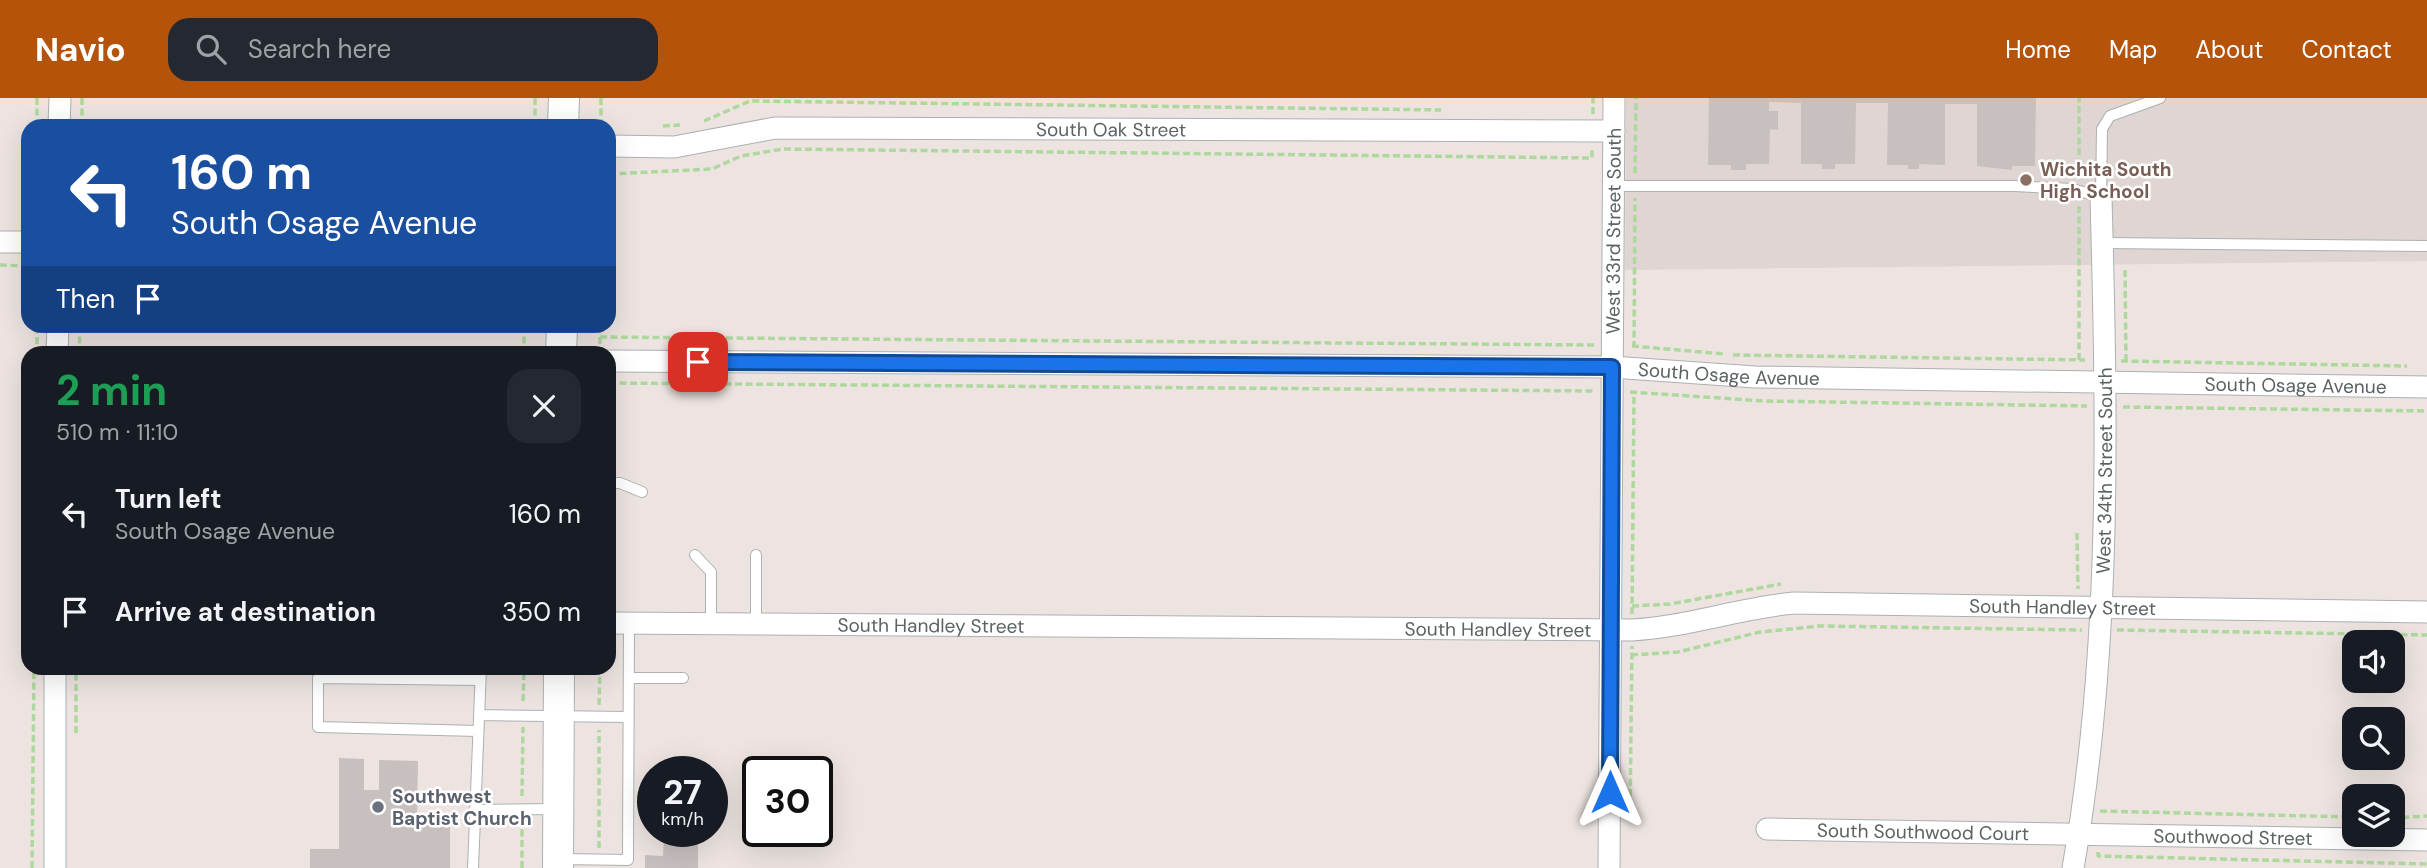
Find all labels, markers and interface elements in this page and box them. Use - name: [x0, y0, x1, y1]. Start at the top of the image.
- search box: [168, 18, 658, 81]
- text: Navio: [35, 28, 126, 71]
- icon: search: [192, 30, 230, 68]
- text: Search here: [248, 32, 391, 66]
- text: Home: [2005, 34, 2071, 65]
- text: Map: [2109, 34, 2157, 65]
- text: About: [2195, 34, 2264, 65]
- text: Contact: [2302, 34, 2392, 65]
- street label: South Oak Street: [1036, 116, 1186, 142]
- street label: West 33rd Street South: [1600, 128, 1626, 334]
- text: 160 m: [171, 140, 312, 204]
- icon: left: [56, 147, 147, 238]
- place label: Wichita South High School: [2040, 157, 2172, 204]
- marker: Wichita South High School: [2018, 172, 2034, 188]
- text: South Osage Avenue: [171, 202, 477, 244]
- icon: arrive: [129, 280, 167, 318]
- text: Then: [56, 282, 115, 316]
- pin: [668, 332, 728, 392]
- icon: arrive: [679, 343, 717, 381]
- street label: South Osage Avenue: [1637, 356, 1820, 390]
- text: 2 min: [56, 363, 167, 418]
- street label: West 34th Street South: [2090, 367, 2118, 574]
- button: close: [507, 369, 581, 443]
- street label: South Osage Avenue: [2204, 371, 2387, 399]
- text: 510 m · 11:10: [56, 417, 178, 447]
- text: Turn left: [115, 482, 222, 516]
- icon: left: [56, 495, 94, 533]
- text: 160 m: [509, 497, 581, 531]
- text: South Osage Avenue: [115, 516, 335, 546]
- icon: arrive: [56, 593, 94, 631]
- street label: South Handley Street: [1969, 593, 2156, 621]
- text: Arrive at destination: [115, 595, 376, 629]
- text: 350 m: [502, 595, 581, 629]
- street label: South Handley Street: [837, 612, 1025, 638]
- street label: South Handley Street: [1404, 616, 1592, 642]
- map controls: [2342, 630, 2405, 847]
- button: sound: [2342, 630, 2405, 693]
- button: search: [2342, 707, 2405, 770]
- position arrow: [1573, 755, 1647, 829]
- speed limit sign: 30: [742, 756, 833, 847]
- text: 27: [663, 769, 702, 815]
- place label: Southwest Baptist Church: [392, 784, 532, 831]
- button: layers: [2342, 784, 2405, 847]
- marker: Southwest Baptist Church: [370, 799, 386, 815]
- text: km/h: [661, 807, 704, 831]
- street label: South Southwood Court: [1817, 817, 2029, 846]
- street label: Southwood Street: [2153, 823, 2313, 851]

